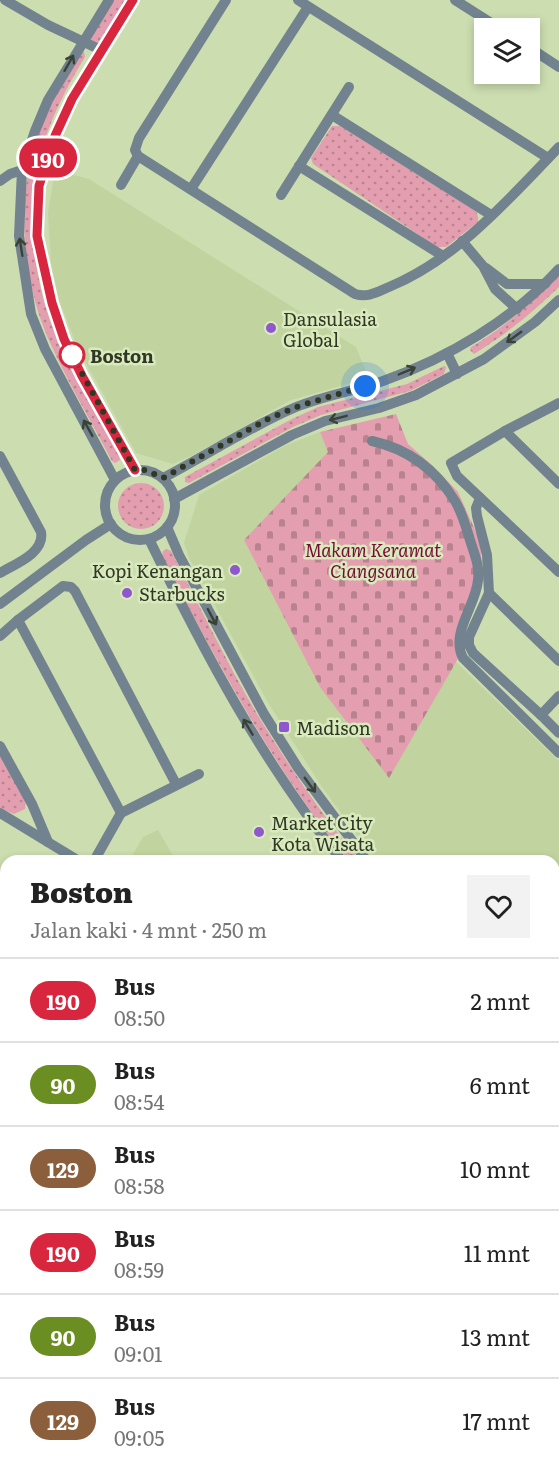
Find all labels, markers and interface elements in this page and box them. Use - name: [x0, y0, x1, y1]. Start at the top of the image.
- map controls: [474, 18, 540, 84]
- button: layers: [474, 18, 540, 84]
- one-way arrow: [64, 55, 76, 72]
- line badge: 190: [14, 138, 82, 178]
- text: 190: [31, 143, 65, 174]
- one-way arrow: [15, 238, 26, 258]
- place label: Dansulasia Global: [283, 305, 377, 353]
- marker: Dansulasia Global: [264, 321, 278, 335]
- one-way arrow: [507, 331, 523, 344]
- marker: Boston: [59, 342, 85, 368]
- place label: Boston: [90, 342, 154, 369]
- one-way arrow: [397, 365, 416, 376]
- your location: [350, 371, 380, 401]
- one-way arrow: [329, 412, 348, 424]
- one-way arrow: [82, 420, 94, 437]
- park label: Makam Keramat Ciangsana: [305, 536, 441, 584]
- place label: Kopi Kenangan: [92, 557, 223, 584]
- marker: Kopi Kenangan: [228, 563, 242, 577]
- place label: Starbucks: [139, 580, 225, 607]
- marker: Starbucks: [120, 586, 134, 600]
- one-way arrow: [206, 607, 218, 625]
- place label: Madison: [296, 714, 371, 741]
- one-way arrow: [242, 719, 254, 736]
- marker: Madison: [277, 720, 291, 734]
- one-way arrow: [304, 776, 316, 792]
- place label: Market City Kota Wisata: [271, 809, 375, 857]
- marker: Market City Kota Wisata: [252, 825, 266, 839]
- text: Boston: [30, 870, 133, 912]
- button: heart: [467, 875, 530, 938]
- text: Jalan kaki · 4 mnt · 250 m: [30, 914, 267, 944]
- text: Bus: [114, 969, 155, 1002]
- text: 2 mnt: [471, 984, 530, 1017]
- text: 190: [46, 985, 80, 1016]
- text: 08:50: [114, 1002, 165, 1032]
- text: Bus: [114, 1053, 155, 1086]
- text: 6 mnt: [470, 1068, 530, 1101]
- text: 90: [50, 1069, 76, 1100]
- text: 08:54: [114, 1086, 164, 1116]
- text: Bus: [114, 1137, 155, 1170]
- text: 10 mnt: [460, 1152, 530, 1185]
- text: 129: [47, 1153, 79, 1184]
- text: 08:58: [114, 1170, 164, 1200]
- text: Bus: [114, 1221, 155, 1254]
- text: 11 mnt: [464, 1236, 530, 1269]
- text: 190: [46, 1237, 80, 1268]
- text: 08:59: [114, 1254, 164, 1284]
- text: Bus: [114, 1305, 155, 1338]
- text: 13 mnt: [461, 1320, 530, 1353]
- text: 90: [50, 1321, 76, 1352]
- text: 09:01: [114, 1338, 162, 1368]
- text: Bus: [114, 1389, 155, 1422]
- text: 17 mnt: [462, 1404, 530, 1437]
- text: 129: [47, 1405, 79, 1436]
- text: 09:05: [114, 1422, 164, 1452]

